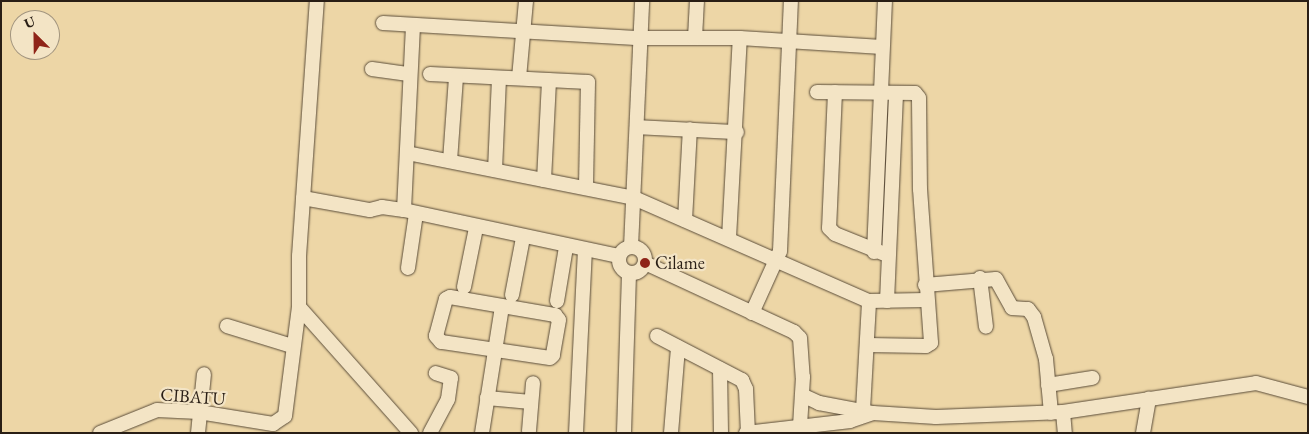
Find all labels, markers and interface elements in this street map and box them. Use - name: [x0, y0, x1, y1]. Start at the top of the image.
- north arrow: [10, 10, 60, 60]
- text: U: [21, 12, 38, 32]
- place label: Cilame: [655, 252, 705, 274]
- marker: Cilame: [639, 257, 651, 269]
- street label: CIBATU: [160, 384, 226, 410]

